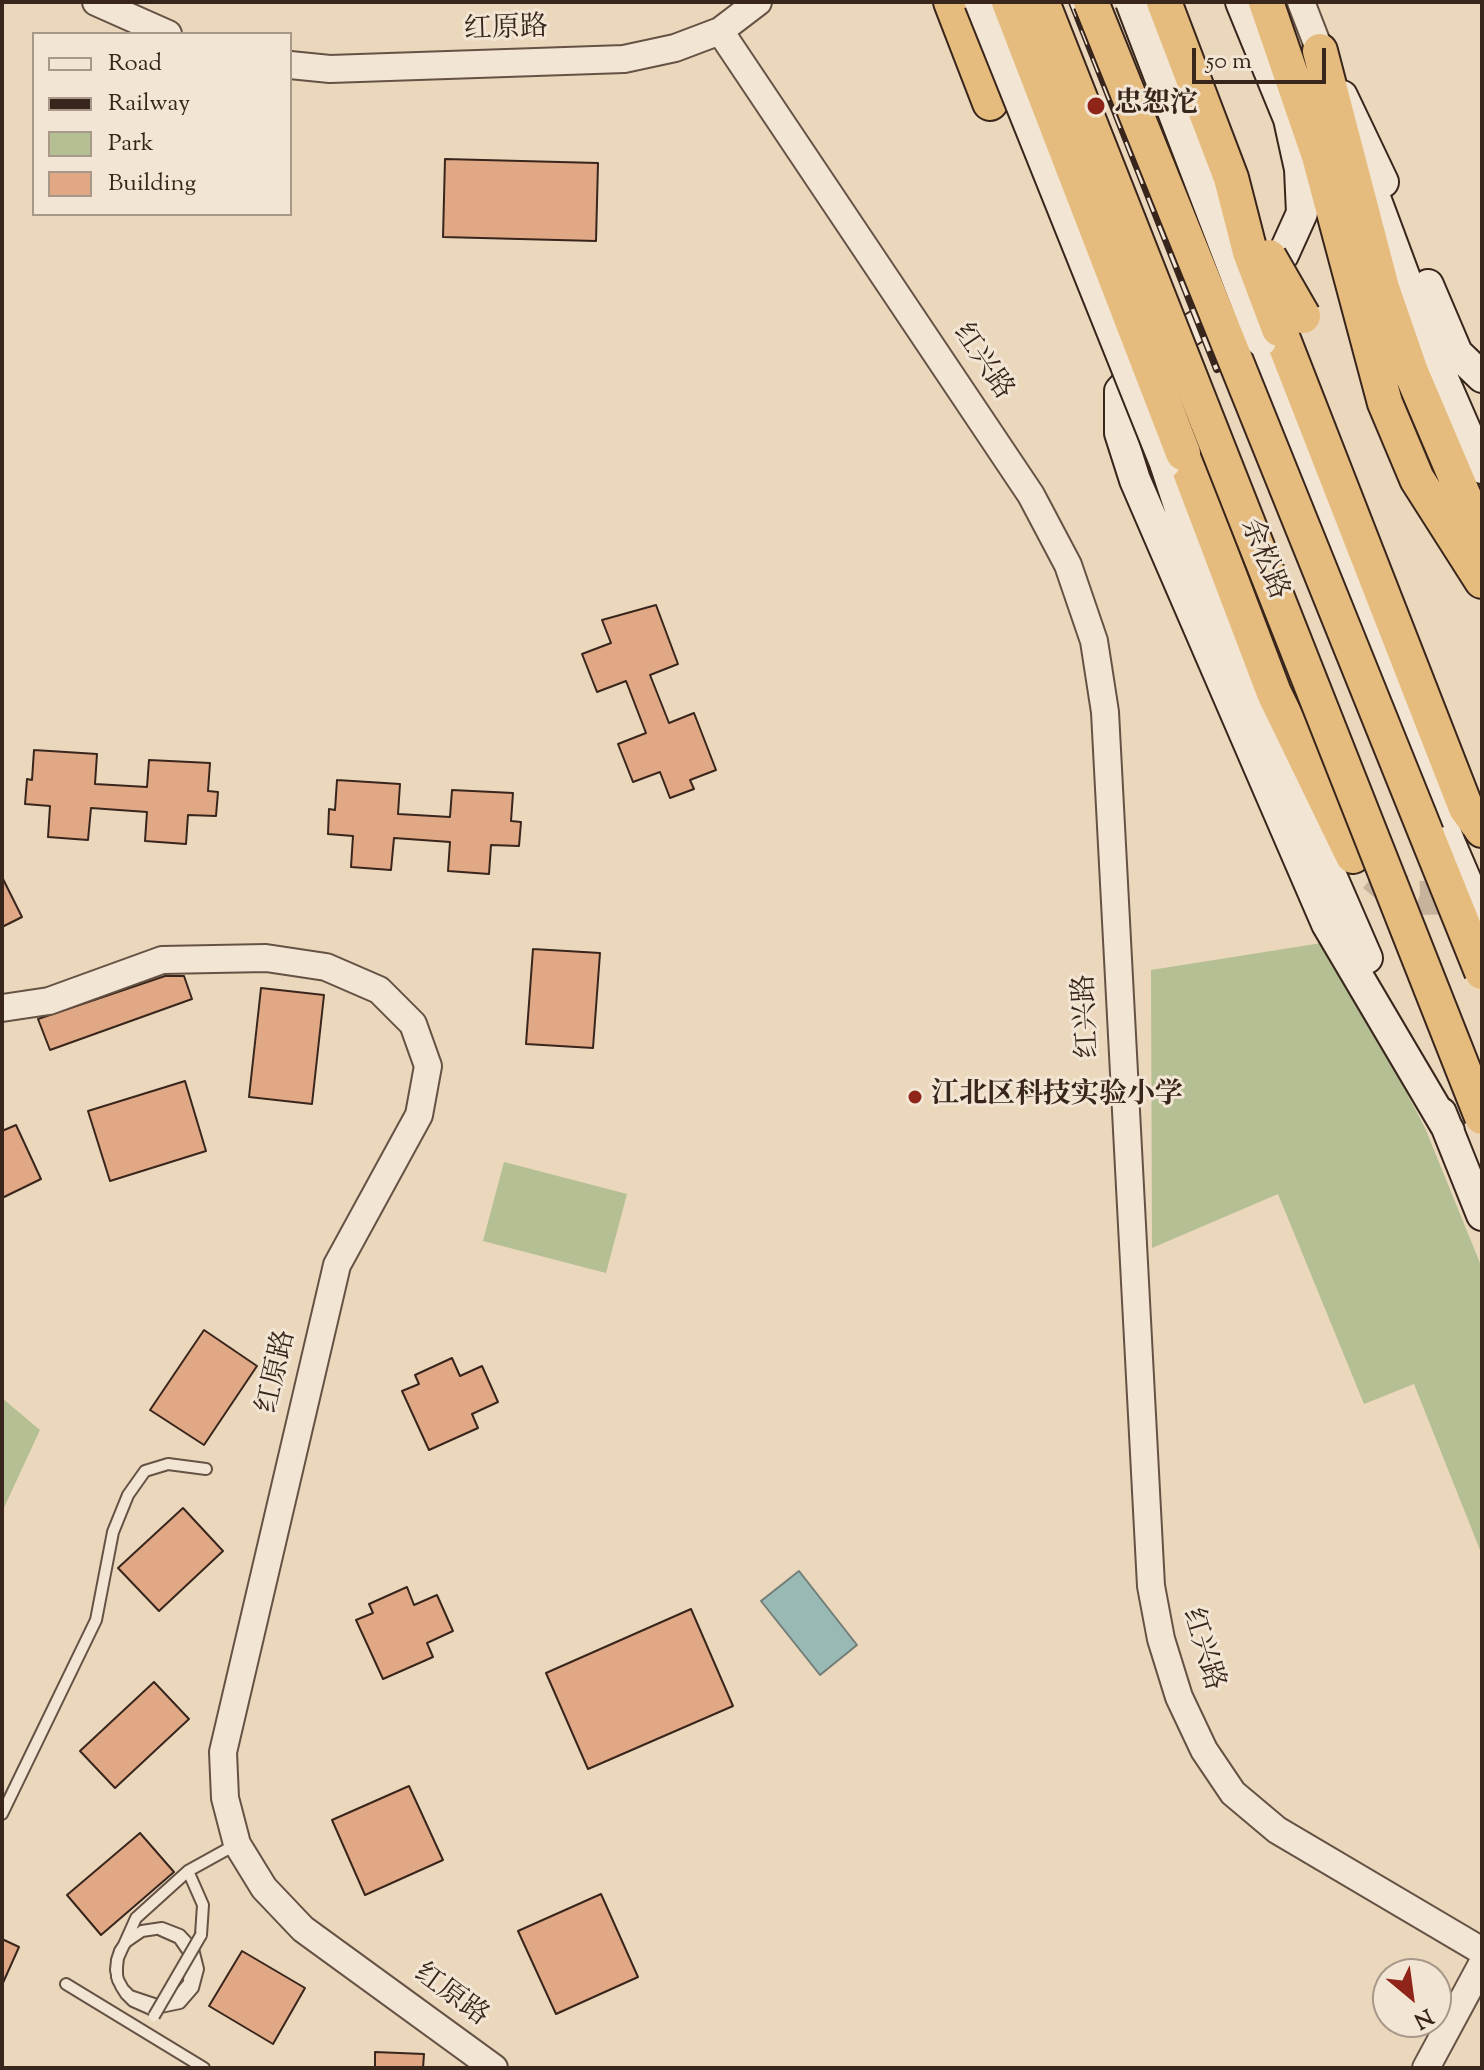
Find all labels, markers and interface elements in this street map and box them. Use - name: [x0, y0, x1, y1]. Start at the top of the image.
- street label: 红原路: [463, 13, 549, 49]
- legend: [32, 32, 292, 216]
- scale bar: [1196, 32, 1330, 82]
- text: 50 m: [1206, 45, 1252, 79]
- text: Road: [108, 47, 162, 81]
- text: Railway: [108, 87, 190, 121]
- place label: 忠恕沱: [1114, 89, 1198, 123]
- marker: 忠恕沱: [1085, 95, 1107, 117]
- text: Park: [108, 127, 154, 161]
- text: Building: [108, 167, 196, 201]
- street label: 红兴路: [944, 319, 1018, 407]
- street label: 余松路: [1231, 515, 1293, 605]
- street label: 红兴路: [1070, 973, 1108, 1059]
- place label: 江北区科技实验小学: [931, 1080, 1183, 1114]
- marker: 江北区科技实验小学: [906, 1088, 924, 1106]
- street label: 红原路: [253, 1327, 305, 1417]
- street label: 红兴路: [1173, 1605, 1229, 1695]
- north arrow: [1372, 1958, 1452, 2038]
- street label: 红原路: [406, 1959, 494, 2035]
- text: N: [1407, 1999, 1438, 2035]

